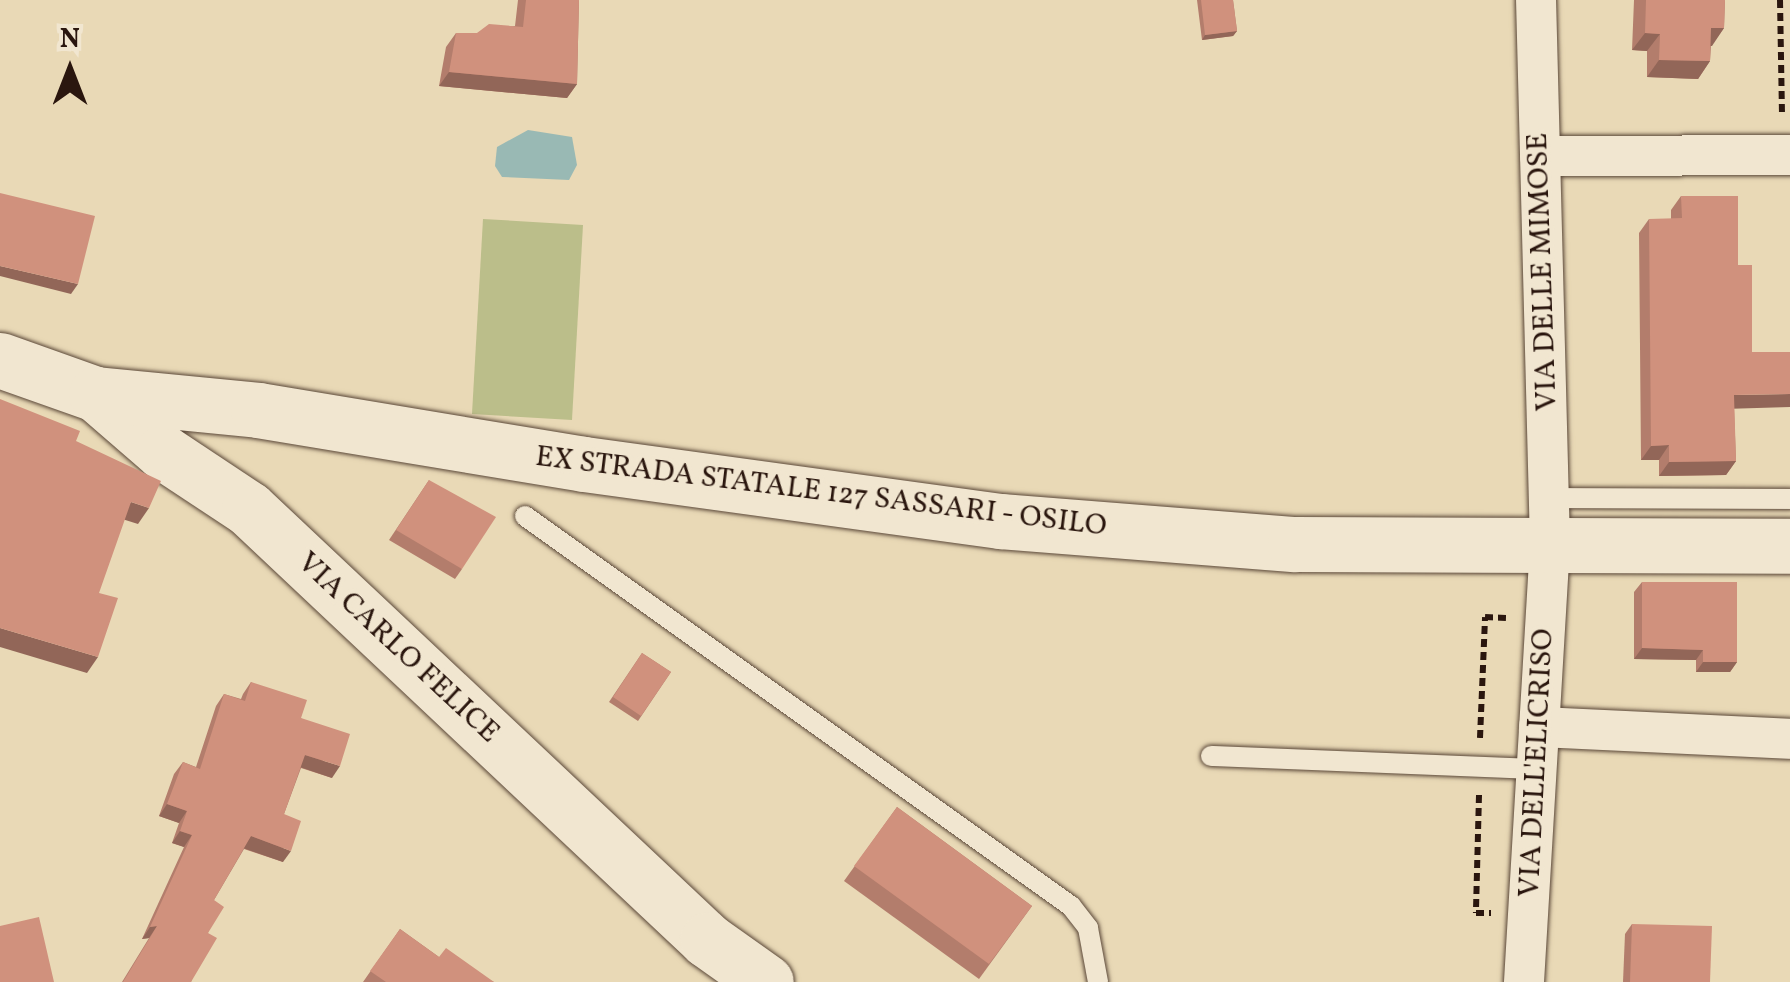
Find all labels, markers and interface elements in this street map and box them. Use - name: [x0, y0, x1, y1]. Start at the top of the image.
- north arrow: [20, 20, 120, 120]
- text: N: [60, 20, 80, 59]
- street label: VIA DELLE MIMOSE: [1520, 132, 1566, 412]
- street label: EX STRADA STATALE 127 SASSARI - OSILO: [533, 439, 1109, 545]
- street label: VIA CARLO FELICE: [289, 545, 507, 751]
- street label: VIA DELL'ELICRISO: [1512, 628, 1562, 898]

